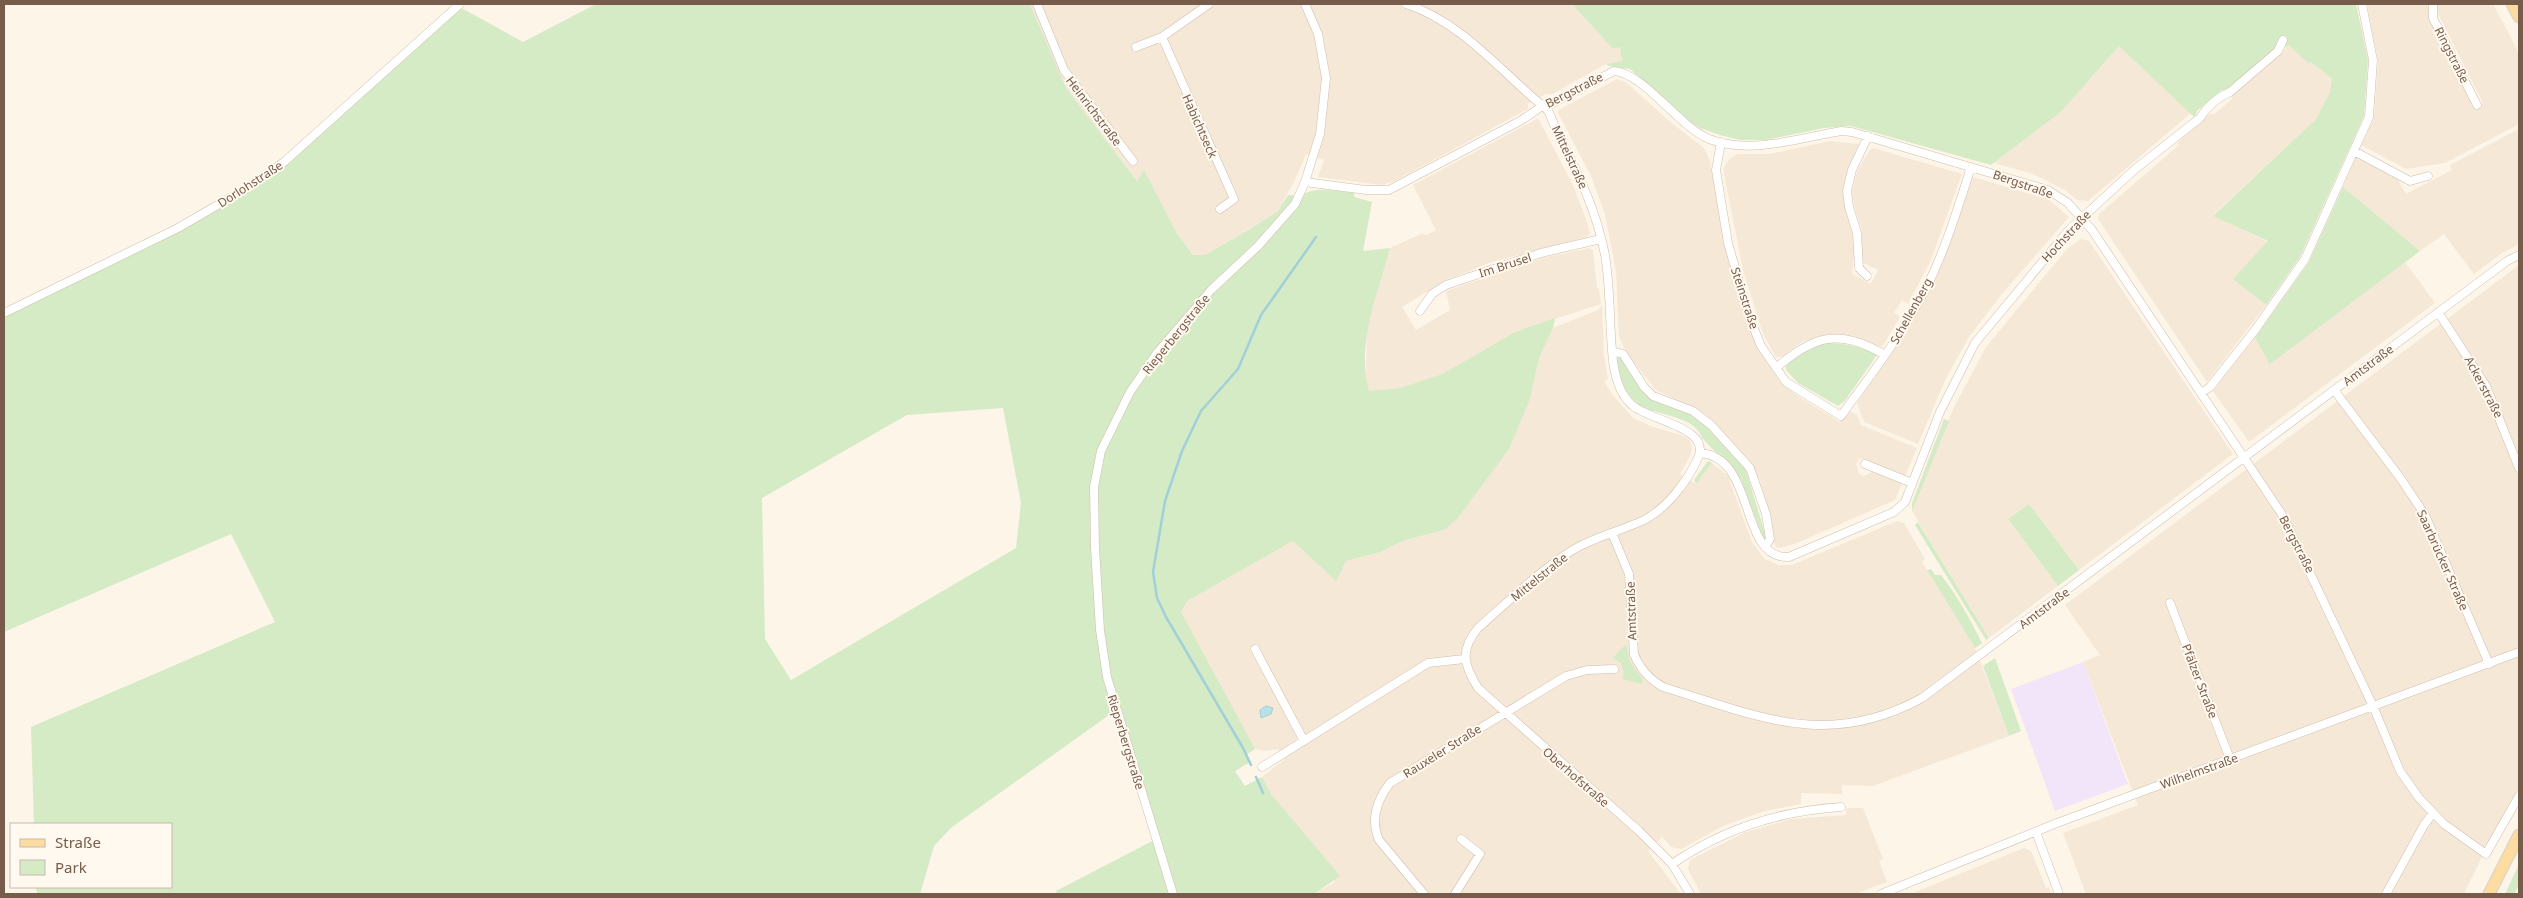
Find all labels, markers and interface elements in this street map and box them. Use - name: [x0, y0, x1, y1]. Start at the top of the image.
- street label: Ringstraße: [2431, 24, 2474, 86]
- street label: Bergstraße: [1542, 68, 1606, 112]
- street label: Heinrichstraße: [1062, 73, 1126, 150]
- street label: Habichtseck: [1178, 91, 1222, 161]
- street label: Mittelstraße: [1548, 122, 1592, 192]
- street label: Dorlohstraße: [214, 156, 286, 211]
- street label: Bergstraße: [1991, 166, 2056, 202]
- street label: Hochstraße: [2038, 206, 2095, 266]
- street label: Im Brusel: [1477, 249, 1533, 281]
- street label: Steinstraße: [1727, 265, 1763, 331]
- street label: Schellenberg: [1886, 275, 1936, 347]
- street label: Rieperbergstraße: [1138, 290, 1214, 378]
- street label: Amtstraße: [2339, 340, 2397, 390]
- street label: Ackerstraße: [2461, 353, 2507, 421]
- street label: Saarbrücker Straße: [2413, 507, 2473, 613]
- street label: Bergstraße: [2275, 512, 2319, 576]
- street label: Mittelstraße: [1507, 549, 1571, 605]
- street label: Amtstraße: [1621, 581, 1641, 641]
- street label: Amtstraße: [2015, 583, 2073, 633]
- street label: Pfälzer Straße: [2178, 641, 2222, 721]
- street label: Rieperbergstraße: [1103, 692, 1149, 792]
- street label: Rauxeler Straße: [1400, 720, 1484, 782]
- street label: Oberhofstraße: [1539, 743, 1613, 811]
- street label: Wilhelmstraße: [2158, 749, 2241, 793]
- legend: [10, 823, 172, 888]
- text: Straße: [55, 832, 101, 852]
- text: Park: [55, 857, 87, 877]

